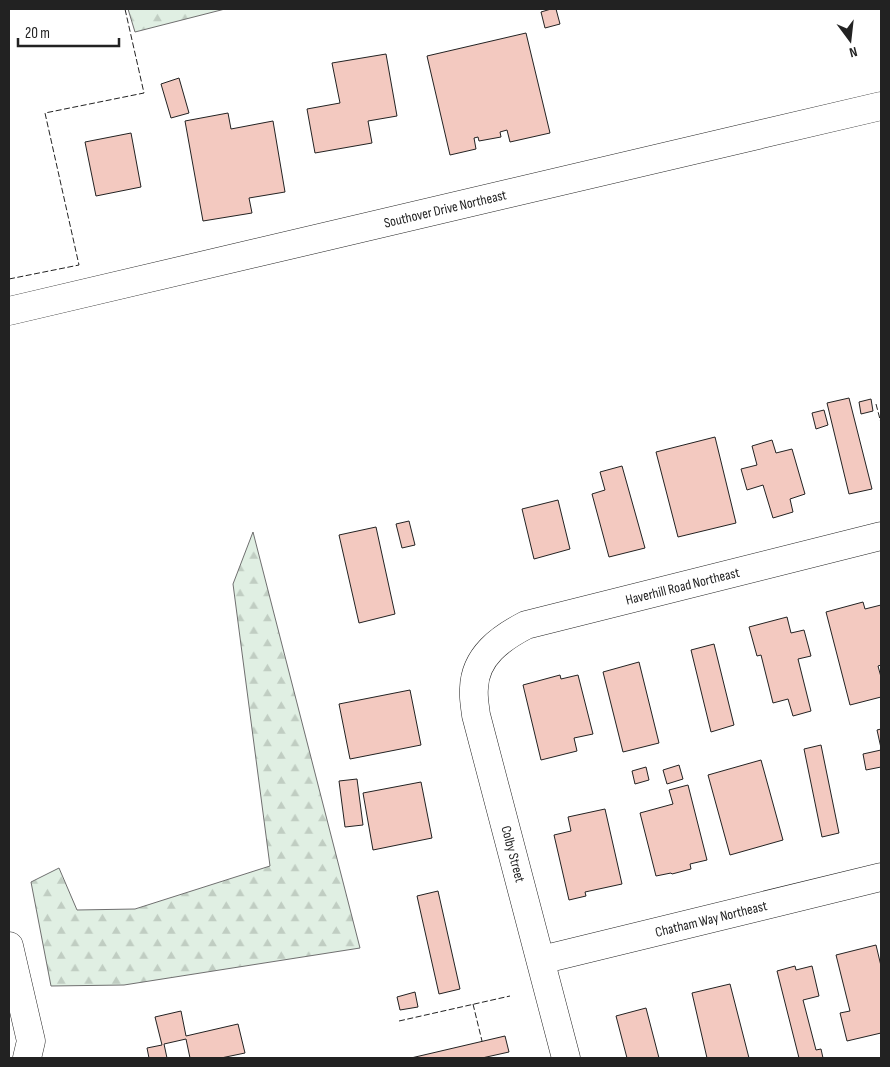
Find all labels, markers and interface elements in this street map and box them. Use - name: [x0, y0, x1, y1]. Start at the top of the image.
- scale bar: [18, 15, 119, 47]
- north arrow: [825, 15, 875, 65]
- text: 20 m: [25, 24, 50, 43]
- text: N: [847, 43, 859, 61]
- street label: Southover Drive Northeast: [382, 186, 508, 231]
- street label: Haverhill Road Northeast: [624, 563, 741, 608]
- street label: Colby Street: [497, 824, 529, 884]
- street label: Chatham Way Northeast: [653, 897, 769, 940]

